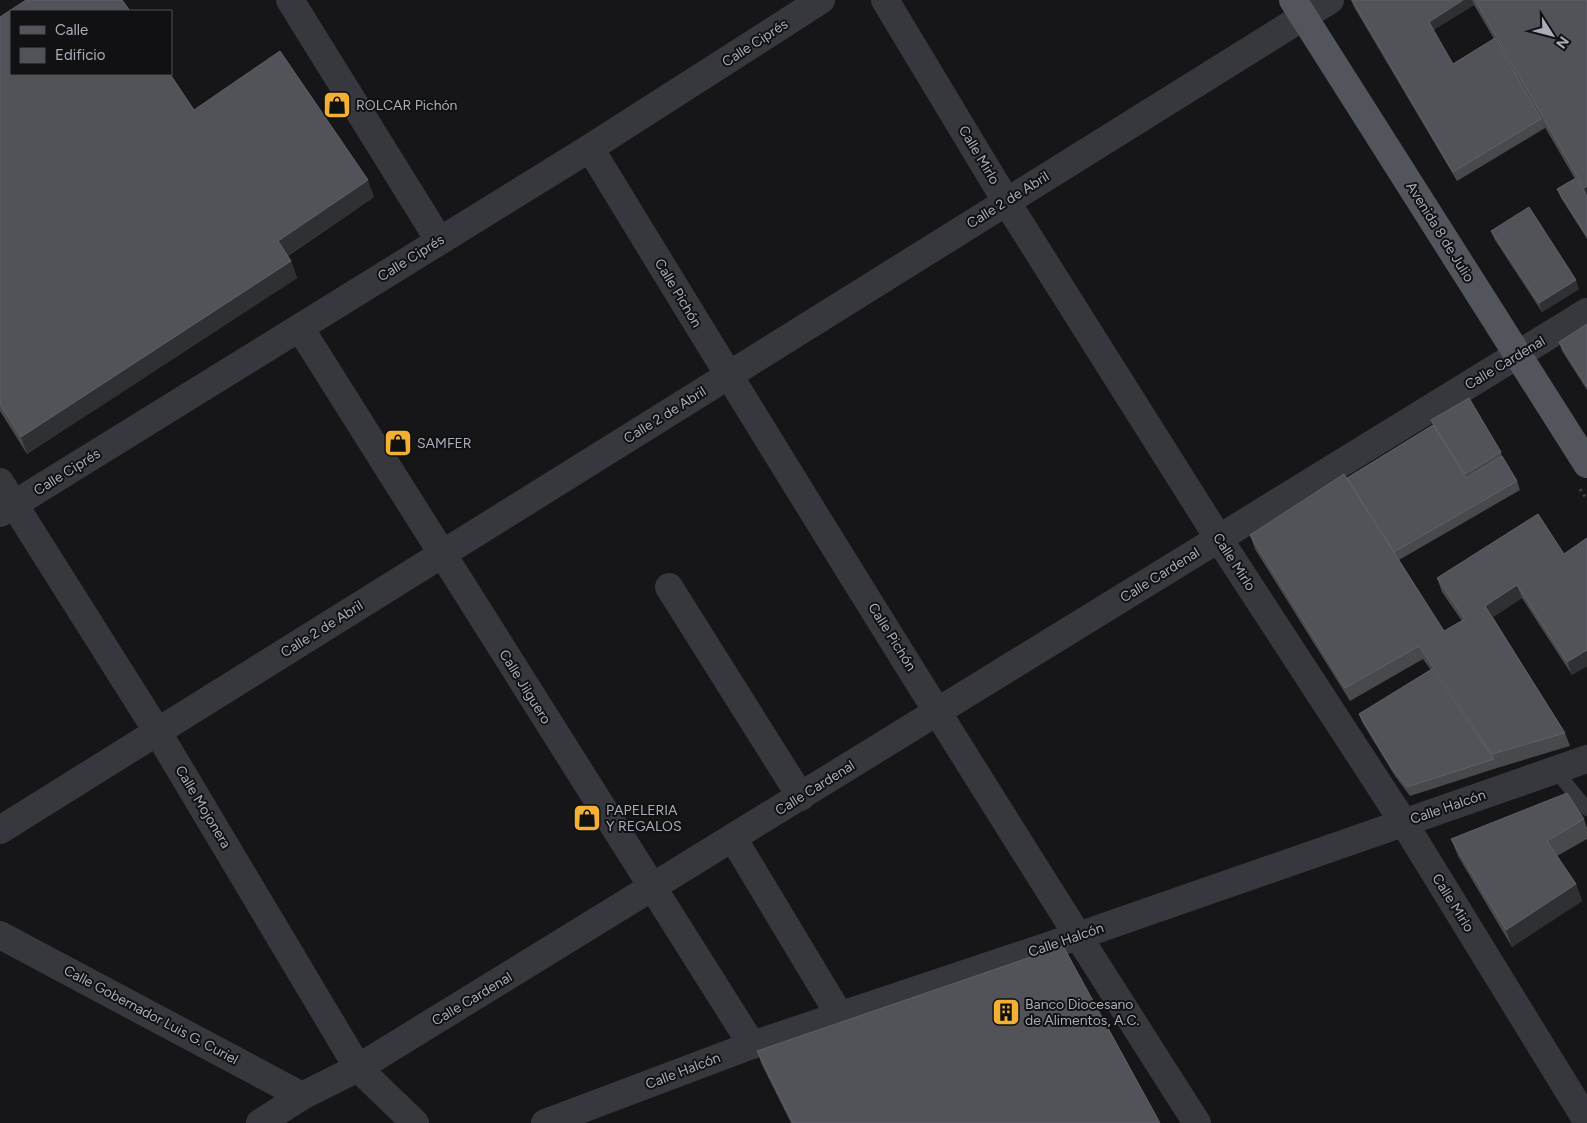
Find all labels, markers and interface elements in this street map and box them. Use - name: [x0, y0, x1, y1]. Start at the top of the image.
- legend: [10, 10, 172, 75]
- north arrow: [1527, 10, 1577, 60]
- street label: Calle Ciprés: [719, 15, 791, 71]
- text: Calle: [55, 21, 88, 39]
- text: N: [1552, 33, 1572, 52]
- text: Edificio: [55, 46, 106, 64]
- shop icon: ROLCAR Pichón: [322, 90, 352, 120]
- place label: ROLCAR Pichón: [356, 97, 458, 114]
- street label: Calle Mirlo: [955, 123, 1003, 187]
- street label: Calle 2 de Abril: [964, 168, 1052, 232]
- street label: Avenida 8 de Julio: [1402, 179, 1478, 285]
- street label: Calle Ciprés: [375, 231, 447, 285]
- street label: Calle Pichón: [651, 256, 705, 331]
- street label: Calle Cardenal: [1462, 332, 1548, 394]
- street label: Calle 2 de Abril: [621, 383, 709, 447]
- shop icon: SAMFER: [383, 428, 413, 458]
- place label: SAMFER: [417, 435, 472, 452]
- street label: Calle Ciprés: [31, 445, 103, 499]
- street label: Calle Mirlo: [1209, 530, 1259, 594]
- street label: Calle Cardenal: [1117, 544, 1203, 606]
- street label: Calle 2 de Abril: [278, 597, 366, 661]
- street label: Calle Pichón: [864, 600, 920, 674]
- street label: Calle Jilguero: [495, 647, 555, 727]
- street label: Calle Cardenal: [772, 757, 858, 819]
- street label: Calle Mojonera: [172, 762, 234, 852]
- street label: Calle Halcón: [1408, 786, 1488, 828]
- place label: PAPELERIA Y REGALOS: [606, 802, 681, 835]
- shop icon: PAPELERIA Y REGALOS: [572, 803, 602, 833]
- street label: Calle Mirlo: [1428, 871, 1478, 935]
- street label: Calle Halcón: [1026, 919, 1106, 961]
- street label: Calle Gobernador Luis G. Curiel: [61, 962, 241, 1068]
- street label: Calle Cardenal: [429, 968, 515, 1030]
- place label: Banco Diocesano de Alimentos, A.C.: [1025, 996, 1139, 1029]
- building icon: Banco Diocesano de Alimentos, A.C.: [991, 997, 1021, 1027]
- street label: Calle Halcón: [643, 1049, 723, 1093]

